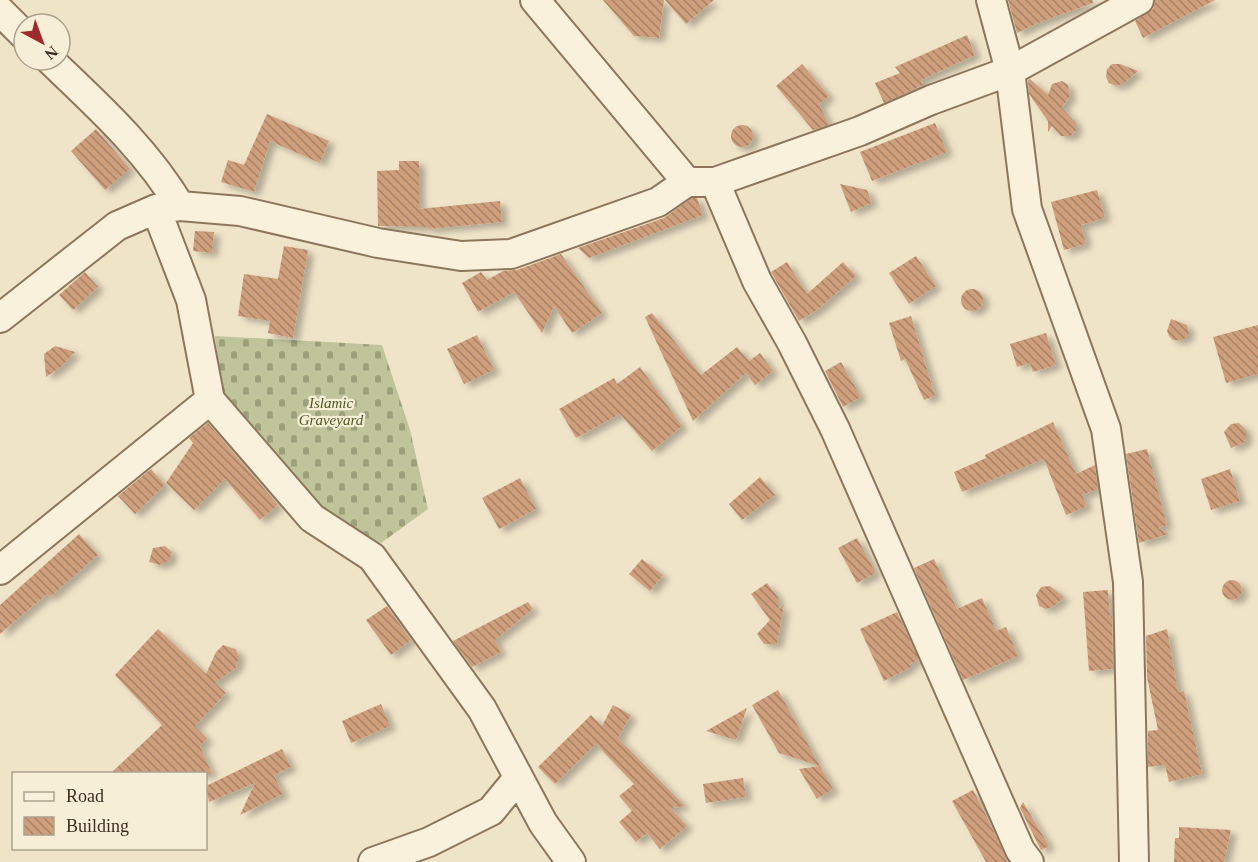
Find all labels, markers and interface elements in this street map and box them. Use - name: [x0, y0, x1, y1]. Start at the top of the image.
- north arrow: [12, 12, 72, 72]
- text: N: [41, 43, 61, 63]
- park label: Islamic Graveyard: [299, 395, 364, 428]
- legend: [12, 772, 207, 850]
- text: Road: [66, 786, 104, 806]
- text: Building: [66, 816, 129, 836]

